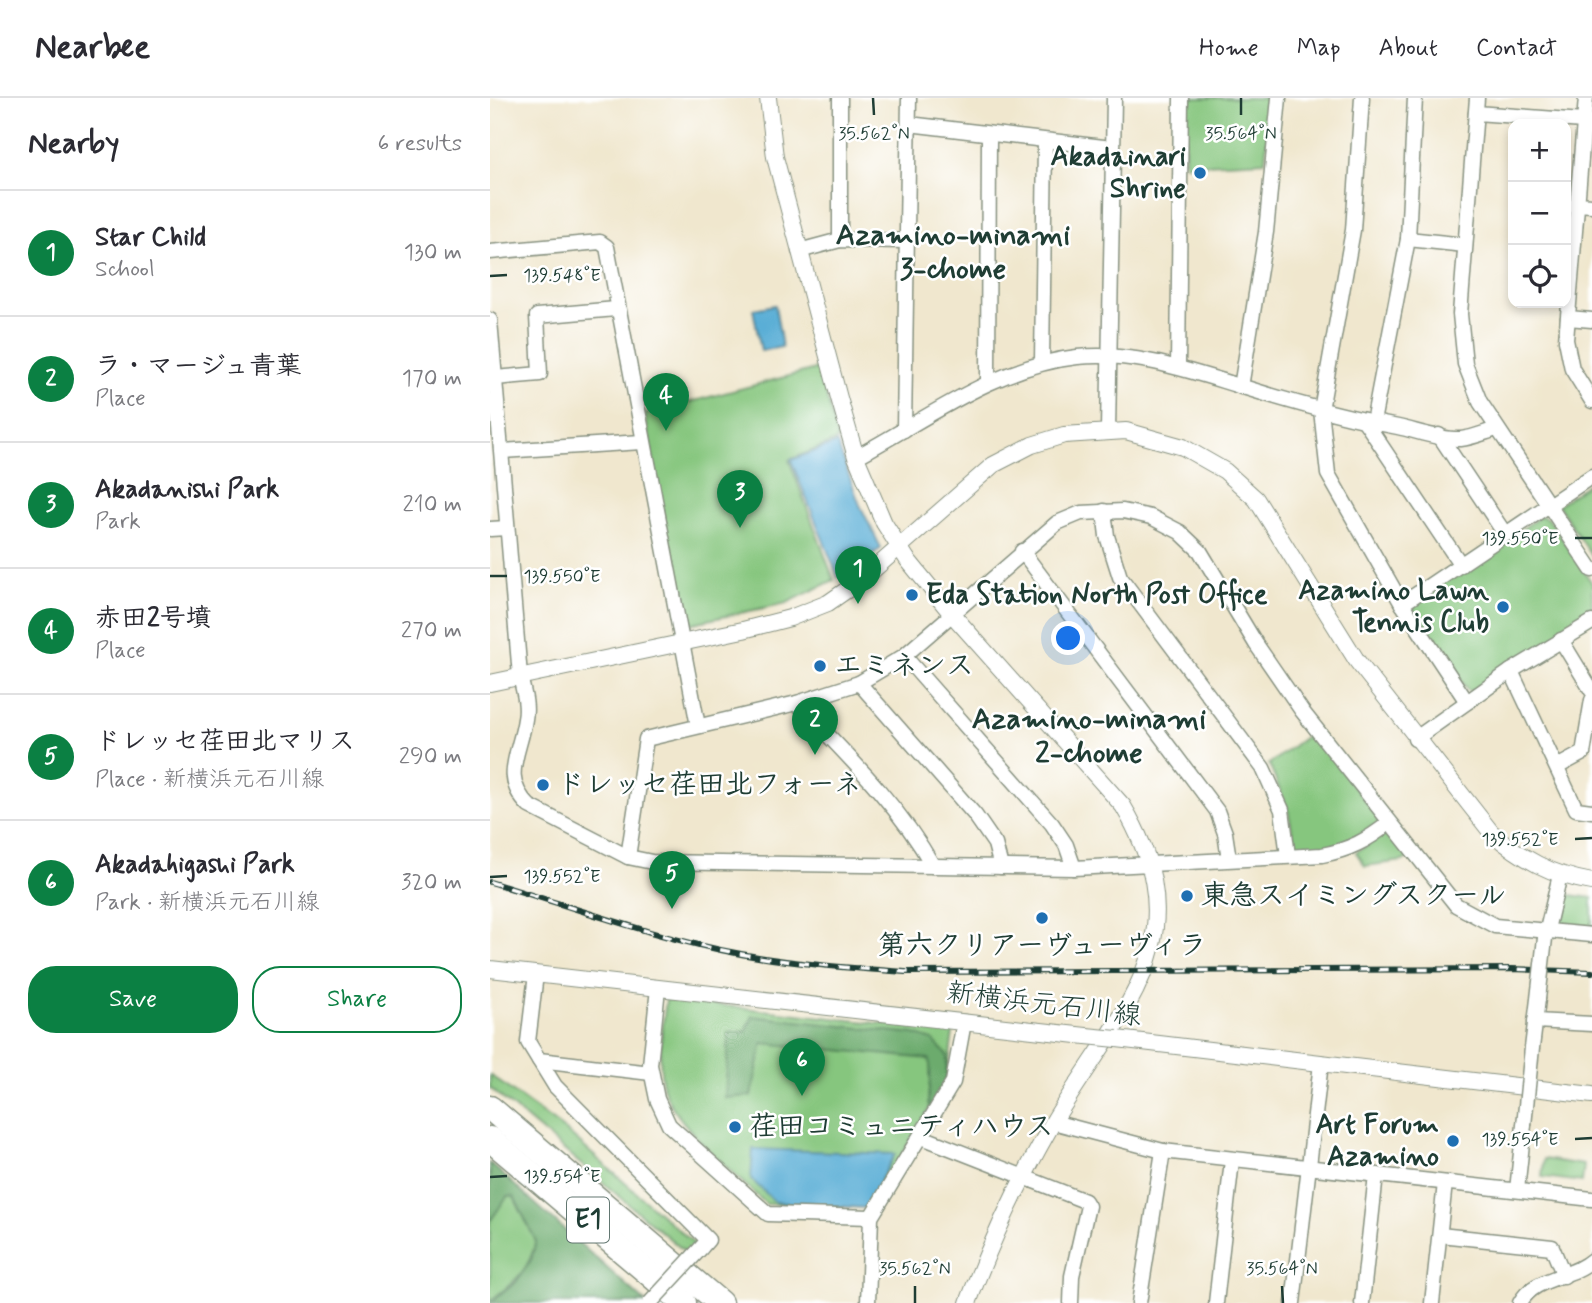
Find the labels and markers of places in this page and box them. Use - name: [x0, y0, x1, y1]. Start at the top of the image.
- place label: Akadainari Shrine: [1050, 139, 1186, 208]
- marker: Akadainari Shrine: [1192, 165, 1208, 181]
- pin: 4: [643, 373, 689, 431]
- pin: 3: [717, 470, 763, 528]
- pin: 1: [835, 546, 881, 604]
- place label: Azamino Lawn Tennis Club: [1298, 573, 1490, 642]
- place label: Eda Station North Post Office: [926, 577, 1268, 614]
- marker: Eda Station North Post Office: [904, 587, 920, 603]
- marker: Azamino Lawn Tennis Club: [1495, 599, 1511, 615]
- place label: エミネンス: [834, 648, 974, 685]
- marker: エミネンス: [812, 658, 828, 674]
- pin: 2: [792, 697, 838, 755]
- place label: ドレッセ荏田北フォーネ: [557, 767, 862, 804]
- marker: ドレッセ荏田北フォーネ: [535, 777, 551, 793]
- pin: 5: [649, 851, 695, 909]
- place label: 東急スイミングスクール: [1201, 878, 1506, 915]
- marker: 東急スイミングスクール: [1179, 888, 1195, 904]
- marker: 第六クリアーヴューヴィラ: [1034, 910, 1050, 926]
- place label: 第六クリアーヴューヴィラ: [877, 928, 1207, 965]
- pin: 6: [779, 1038, 825, 1096]
- place label: Art Forum Azamino: [1315, 1107, 1439, 1176]
- place label: 荏田コミュニティハウス: [749, 1109, 1054, 1146]
- marker: 荏田コミュニティハウス: [727, 1119, 743, 1135]
- marker: Art Forum Azamino: [1445, 1133, 1461, 1149]

